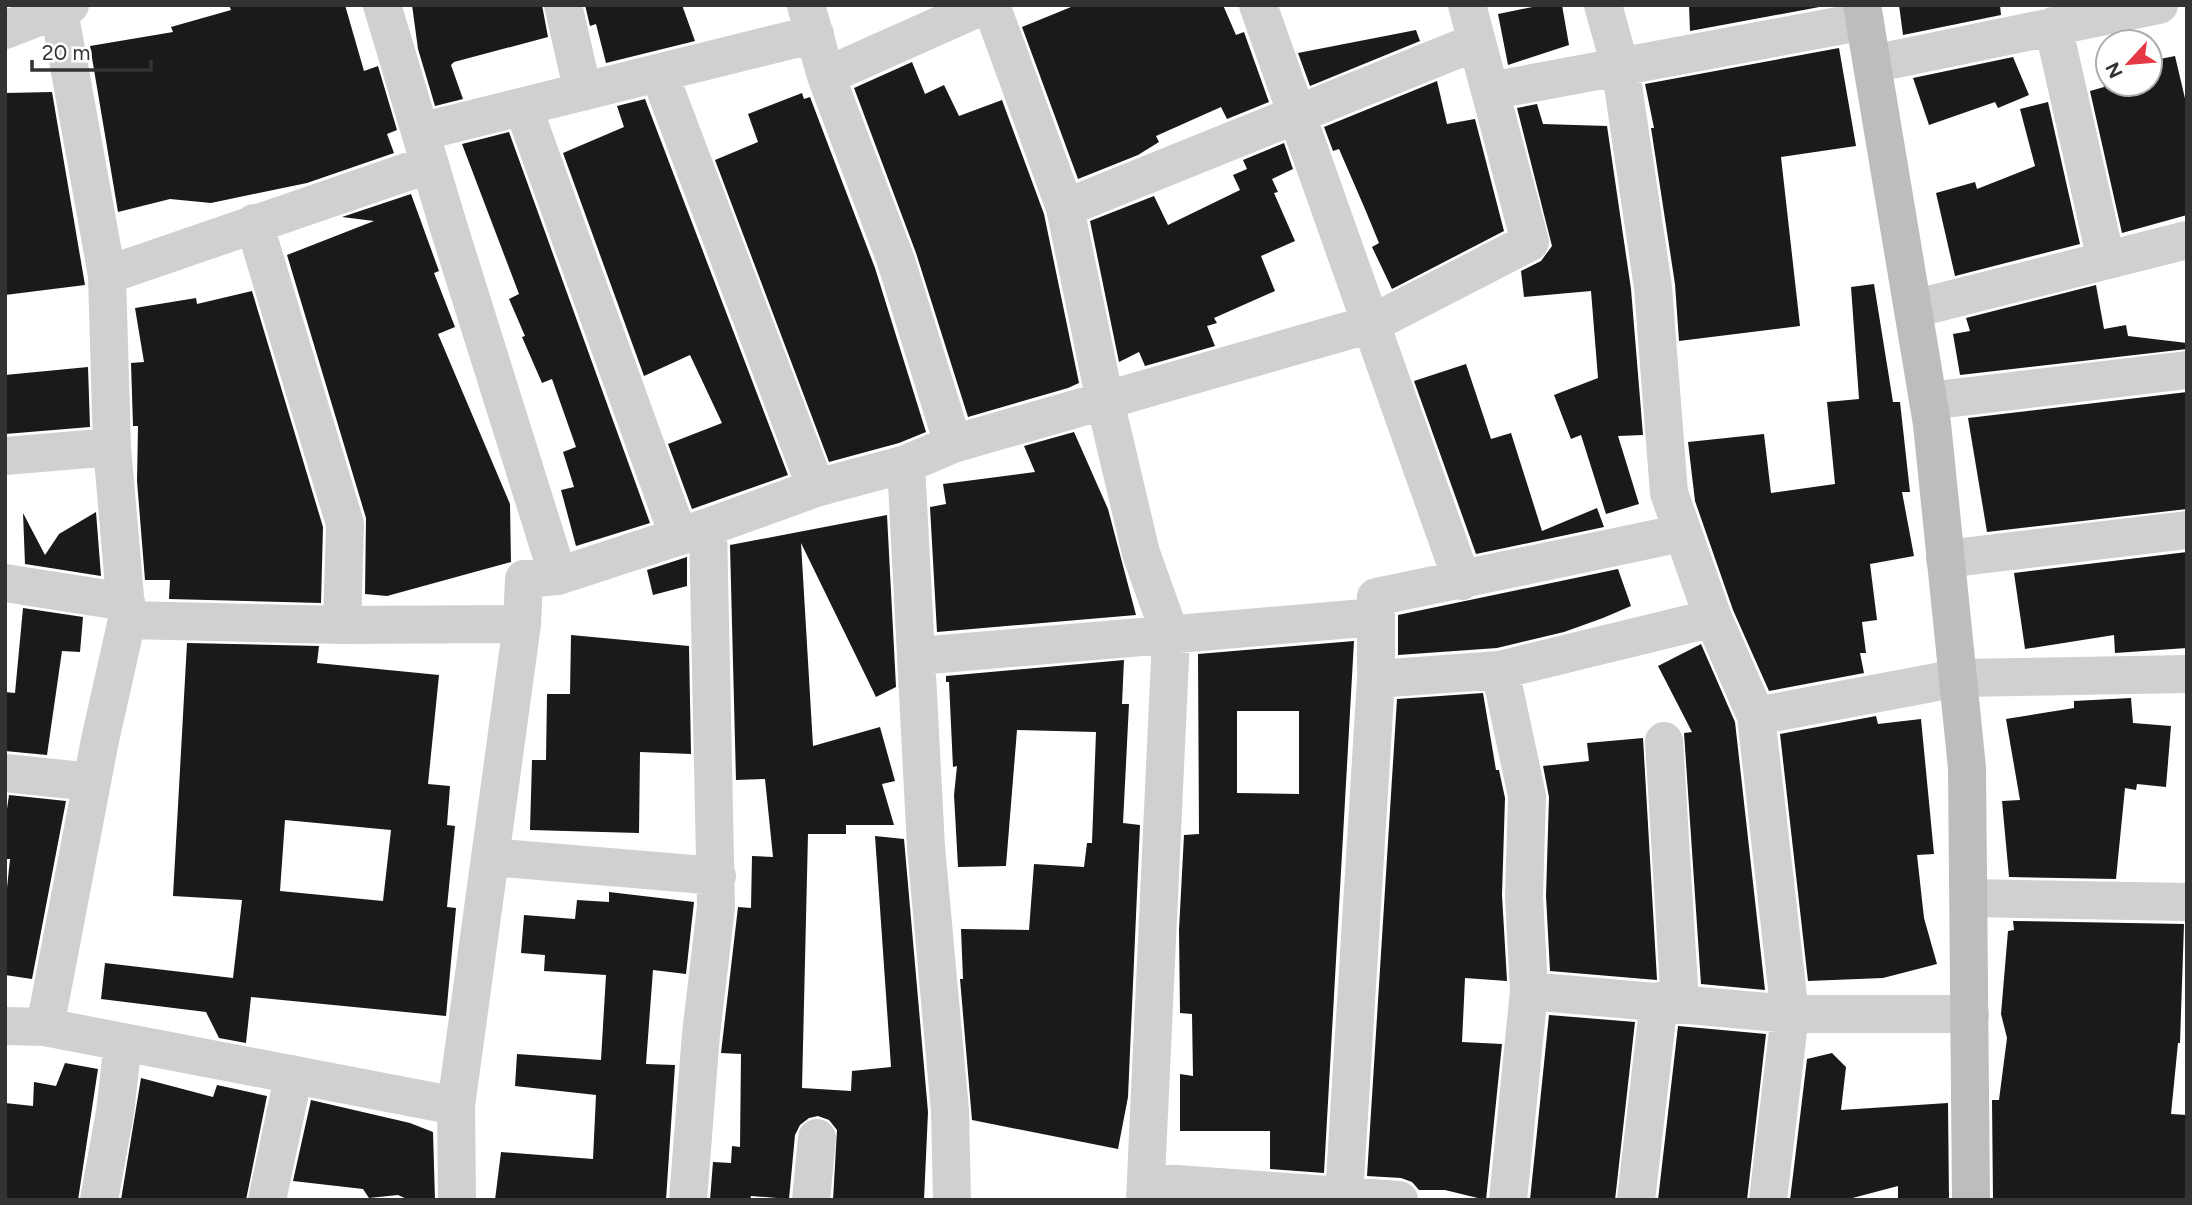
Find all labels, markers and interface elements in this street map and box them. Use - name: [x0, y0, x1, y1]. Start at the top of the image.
- scale bar: [32, 28, 150, 72]
- north arrow: [2094, 28, 2164, 98]
- text: 20 m: [42, 40, 90, 65]
- text: N: [2101, 59, 2128, 82]

